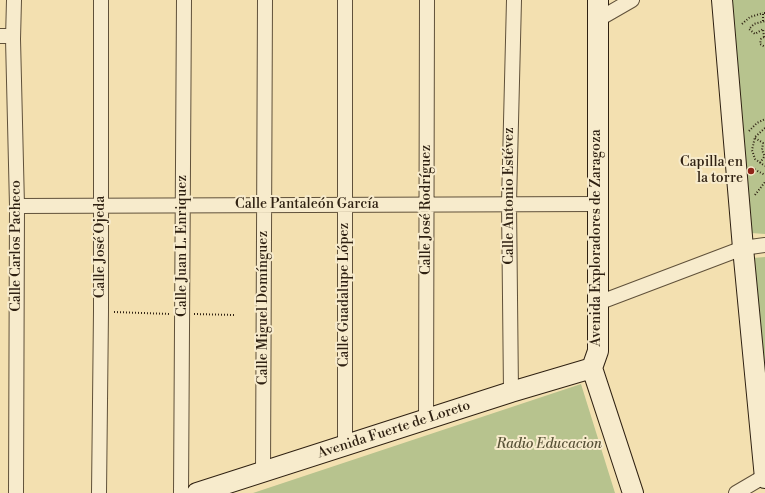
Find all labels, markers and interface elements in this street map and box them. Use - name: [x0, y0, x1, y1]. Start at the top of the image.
- street label: Calle Antonio Estévez: [502, 127, 518, 265]
- street label: Avenida Exploradores de Zaragoza: [589, 129, 605, 347]
- street label: Calle José Rodríguez: [419, 145, 435, 275]
- place label: Capilla en la torre: [680, 155, 743, 188]
- marker: Capilla en la torre: [746, 166, 756, 176]
- street label: Calle Juan L. Enriquez: [175, 175, 191, 317]
- street label: Calle Carlos Pacheco: [9, 180, 25, 312]
- street label: Calle José Ojeda: [93, 196, 109, 298]
- street label: Calle Pantaleón García: [235, 197, 379, 213]
- street label: Calle Guadalupe López: [337, 223, 353, 367]
- street label: Calle Miguel Domínguez: [256, 231, 272, 385]
- street label: Avenida Fuerte de Loreto: [315, 397, 473, 463]
- park label: Radio Educacion: [496, 437, 602, 453]

